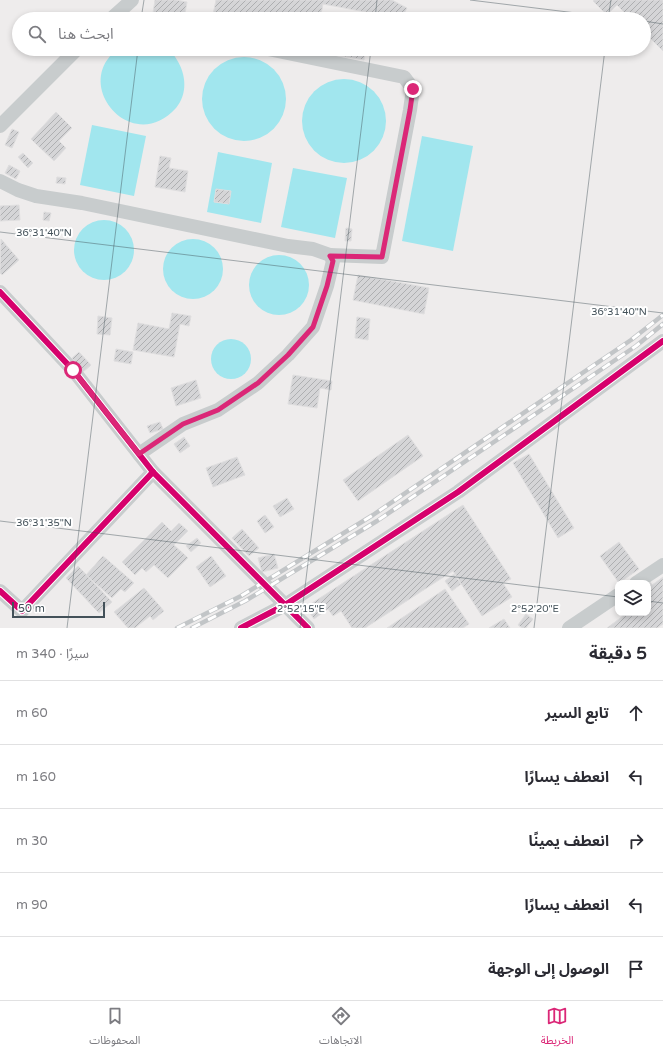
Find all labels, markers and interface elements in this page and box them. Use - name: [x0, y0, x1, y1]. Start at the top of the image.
- search box: [12, 12, 651, 56]
- icon: search: [26, 23, 48, 45]
- text: ابحث هنا: [58, 25, 114, 43]
- route end: [404, 80, 422, 98]
- text: 36°31'40"N: [16, 227, 72, 239]
- text: 36°31'40"N: [591, 306, 647, 318]
- route start: [64, 361, 82, 379]
- text: 36°31'35"N: [16, 517, 72, 529]
- map controls: [615, 580, 651, 616]
- button: layers: [615, 580, 651, 616]
- scale bar: [12, 600, 105, 619]
- text: 50 m: [18, 602, 45, 615]
- text: 2°52'15"E: [277, 603, 325, 615]
- text: 2°52'20"E: [511, 603, 559, 615]
- text: 5 دقيقة: [589, 643, 647, 664]
- text: سيرًا · 340 m: [16, 646, 89, 662]
- icon: ahead: [625, 702, 647, 724]
- text: تابع السير: [545, 704, 609, 722]
- text: 60 m: [16, 705, 48, 721]
- icon: left: [625, 766, 647, 788]
- text: انعطف يسارًا: [525, 768, 609, 786]
- text: 160 m: [16, 769, 56, 785]
- icon: right: [625, 830, 647, 852]
- text: انعطف يمينًا: [528, 832, 609, 850]
- text: 30 m: [16, 833, 48, 849]
- icon: left: [625, 894, 647, 916]
- text: انعطف يسارًا: [525, 896, 609, 914]
- text: 90 m: [16, 897, 48, 913]
- icon: arrive: [625, 958, 647, 980]
- text: الوصول إلى الوجهة: [488, 960, 609, 978]
- tab: المحفوظات: [89, 1005, 140, 1052]
- tab: الاتجاهات: [319, 1005, 362, 1052]
- tab: الخريطة: [541, 1005, 574, 1052]

